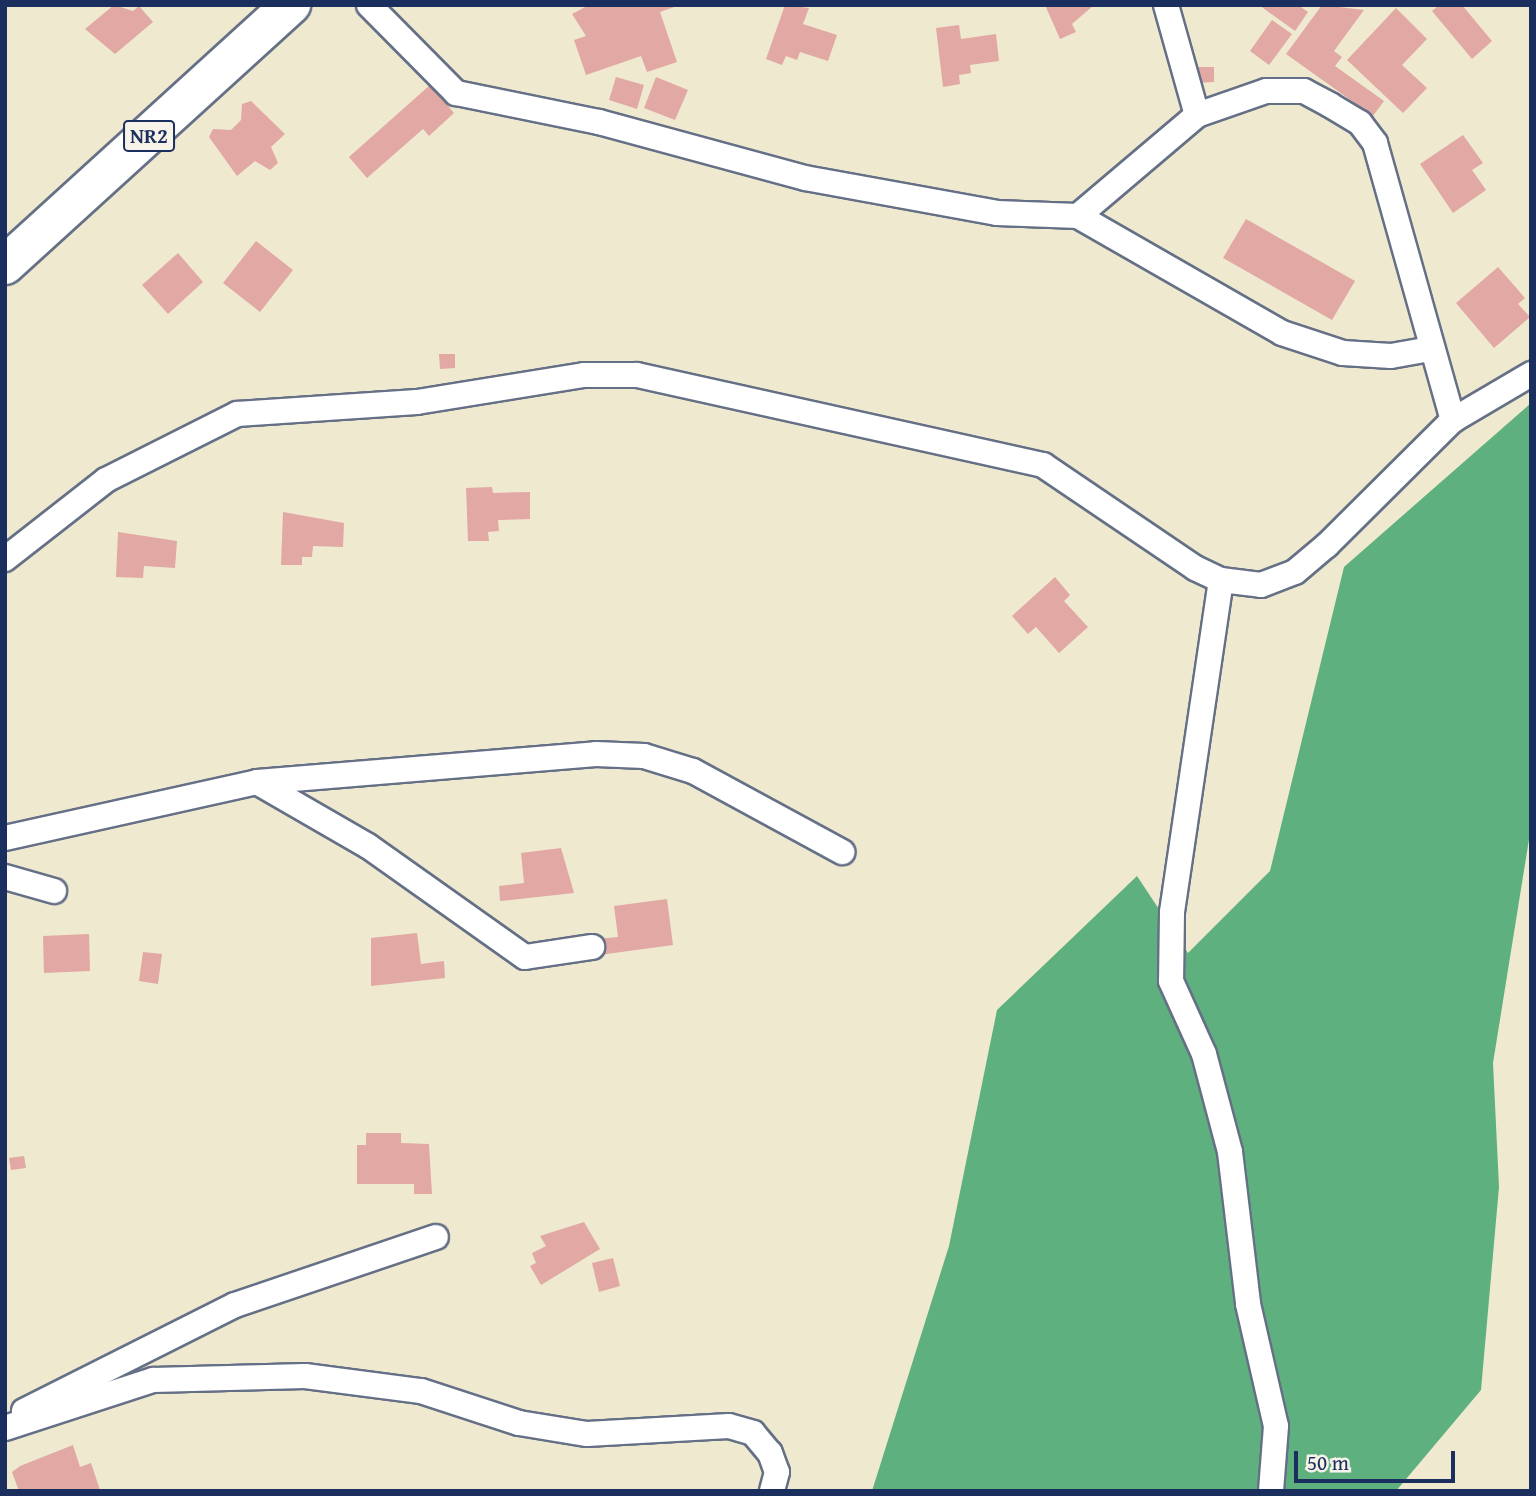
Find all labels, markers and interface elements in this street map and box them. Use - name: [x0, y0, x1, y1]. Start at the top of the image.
- road number: NR2: [123, 118, 175, 154]
- scale bar: [1298, 1436, 1459, 1480]
- text: 50 m: [1307, 1447, 1349, 1478]

